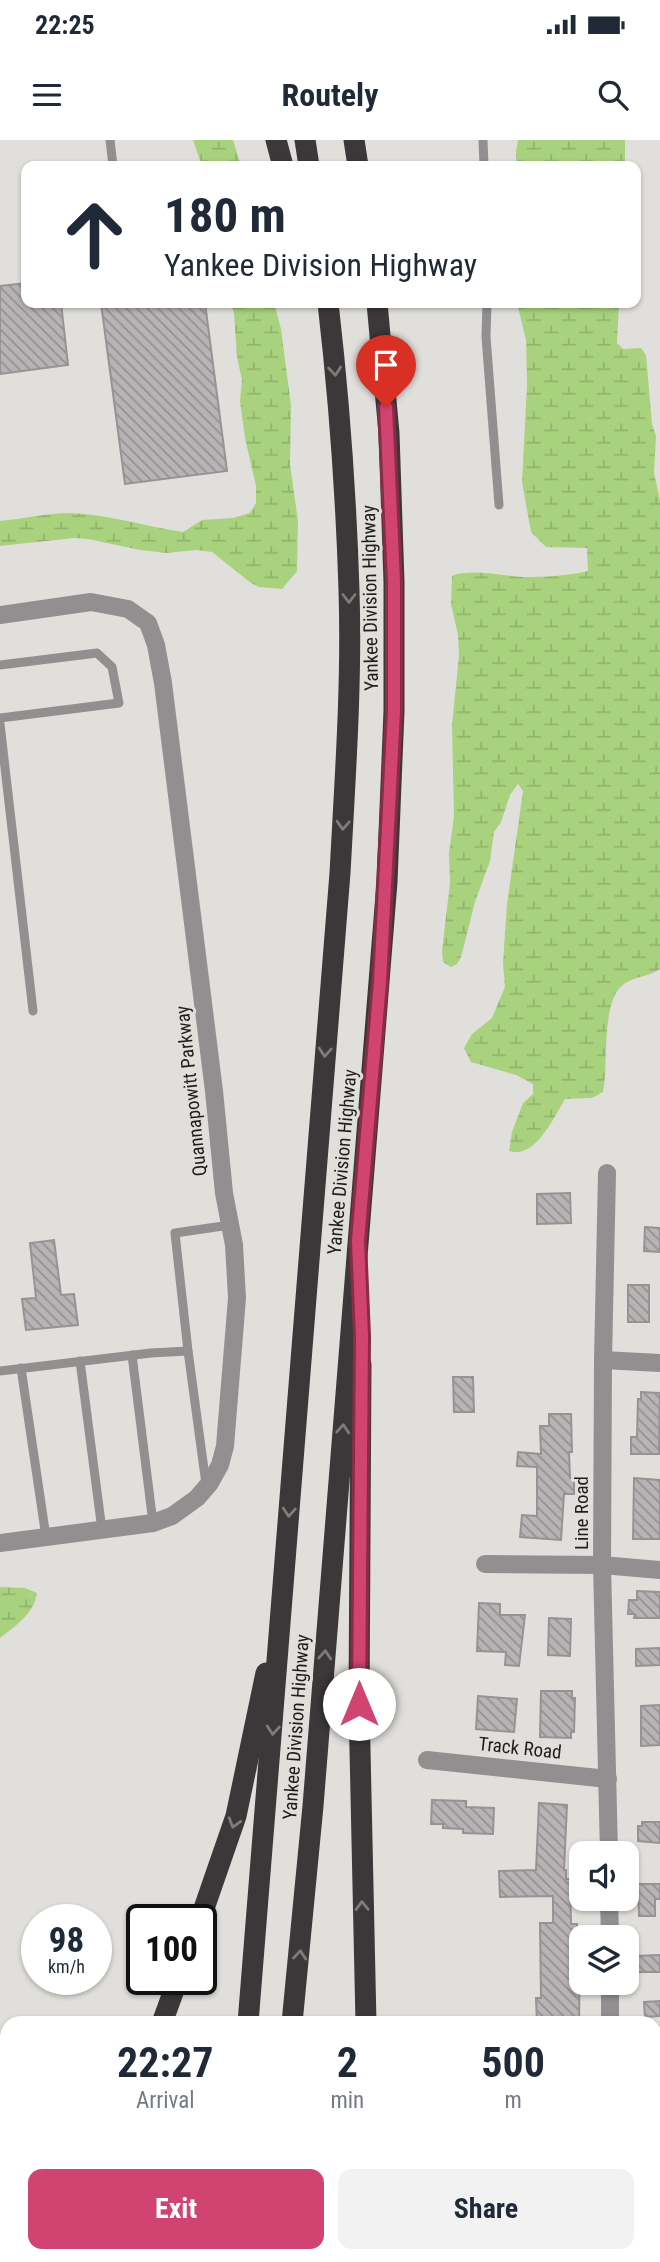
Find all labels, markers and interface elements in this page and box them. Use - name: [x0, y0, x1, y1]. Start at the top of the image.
- text: 22:25: [35, 10, 95, 40]
- icon: menu: [28, 76, 66, 114]
- text: Routely: [282, 76, 378, 114]
- icon: search: [594, 76, 632, 114]
- text: 180 m: [164, 187, 286, 244]
- icon: ahead: [49, 189, 140, 280]
- text: Yankee Division Highway: [164, 246, 477, 284]
- pin: [356, 335, 416, 407]
- icon: arrive: [367, 346, 405, 384]
- one-way arrow: [327, 365, 342, 376]
- street label: Yankee Division Highway: [357, 505, 383, 691]
- one-way arrow: [341, 593, 357, 603]
- one-way arrow: [335, 820, 350, 831]
- street label: Quannapowitt Parkway: [171, 1004, 211, 1178]
- one-way arrow: [318, 1047, 333, 1058]
- street label: Yankee Division Highway: [322, 1068, 362, 1256]
- one-way arrow: [336, 1423, 351, 1434]
- street label: Line Road: [570, 1476, 593, 1550]
- one-way arrow: [282, 1507, 297, 1518]
- street label: Yankee Division Highway: [278, 1633, 314, 1821]
- one-way arrow: [317, 1649, 332, 1660]
- position arrow: [322, 1667, 396, 1741]
- one-way arrow: [266, 1725, 281, 1736]
- street label: Track Road: [477, 1732, 563, 1764]
- one-way arrow: [227, 1817, 242, 1829]
- map controls: [569, 1841, 639, 1995]
- button: sound: [569, 1841, 639, 1911]
- one-way arrow: [355, 1900, 370, 1911]
- speed limit sign: 100: [126, 1904, 217, 1995]
- text: 98: [49, 1920, 84, 1961]
- button: layers: [569, 1925, 639, 1995]
- one-way arrow: [292, 1949, 307, 1960]
- text: km/h: [48, 1956, 85, 1977]
- text: 22:27: [117, 2038, 213, 2087]
- text: 2: [337, 2038, 358, 2087]
- text: 500: [481, 2038, 545, 2087]
- text: Arrival: [136, 2087, 194, 2114]
- text: min: [330, 2087, 364, 2114]
- text: m: [504, 2087, 522, 2114]
- button: Exit: [28, 2169, 324, 2249]
- button: Share: [338, 2169, 634, 2249]

